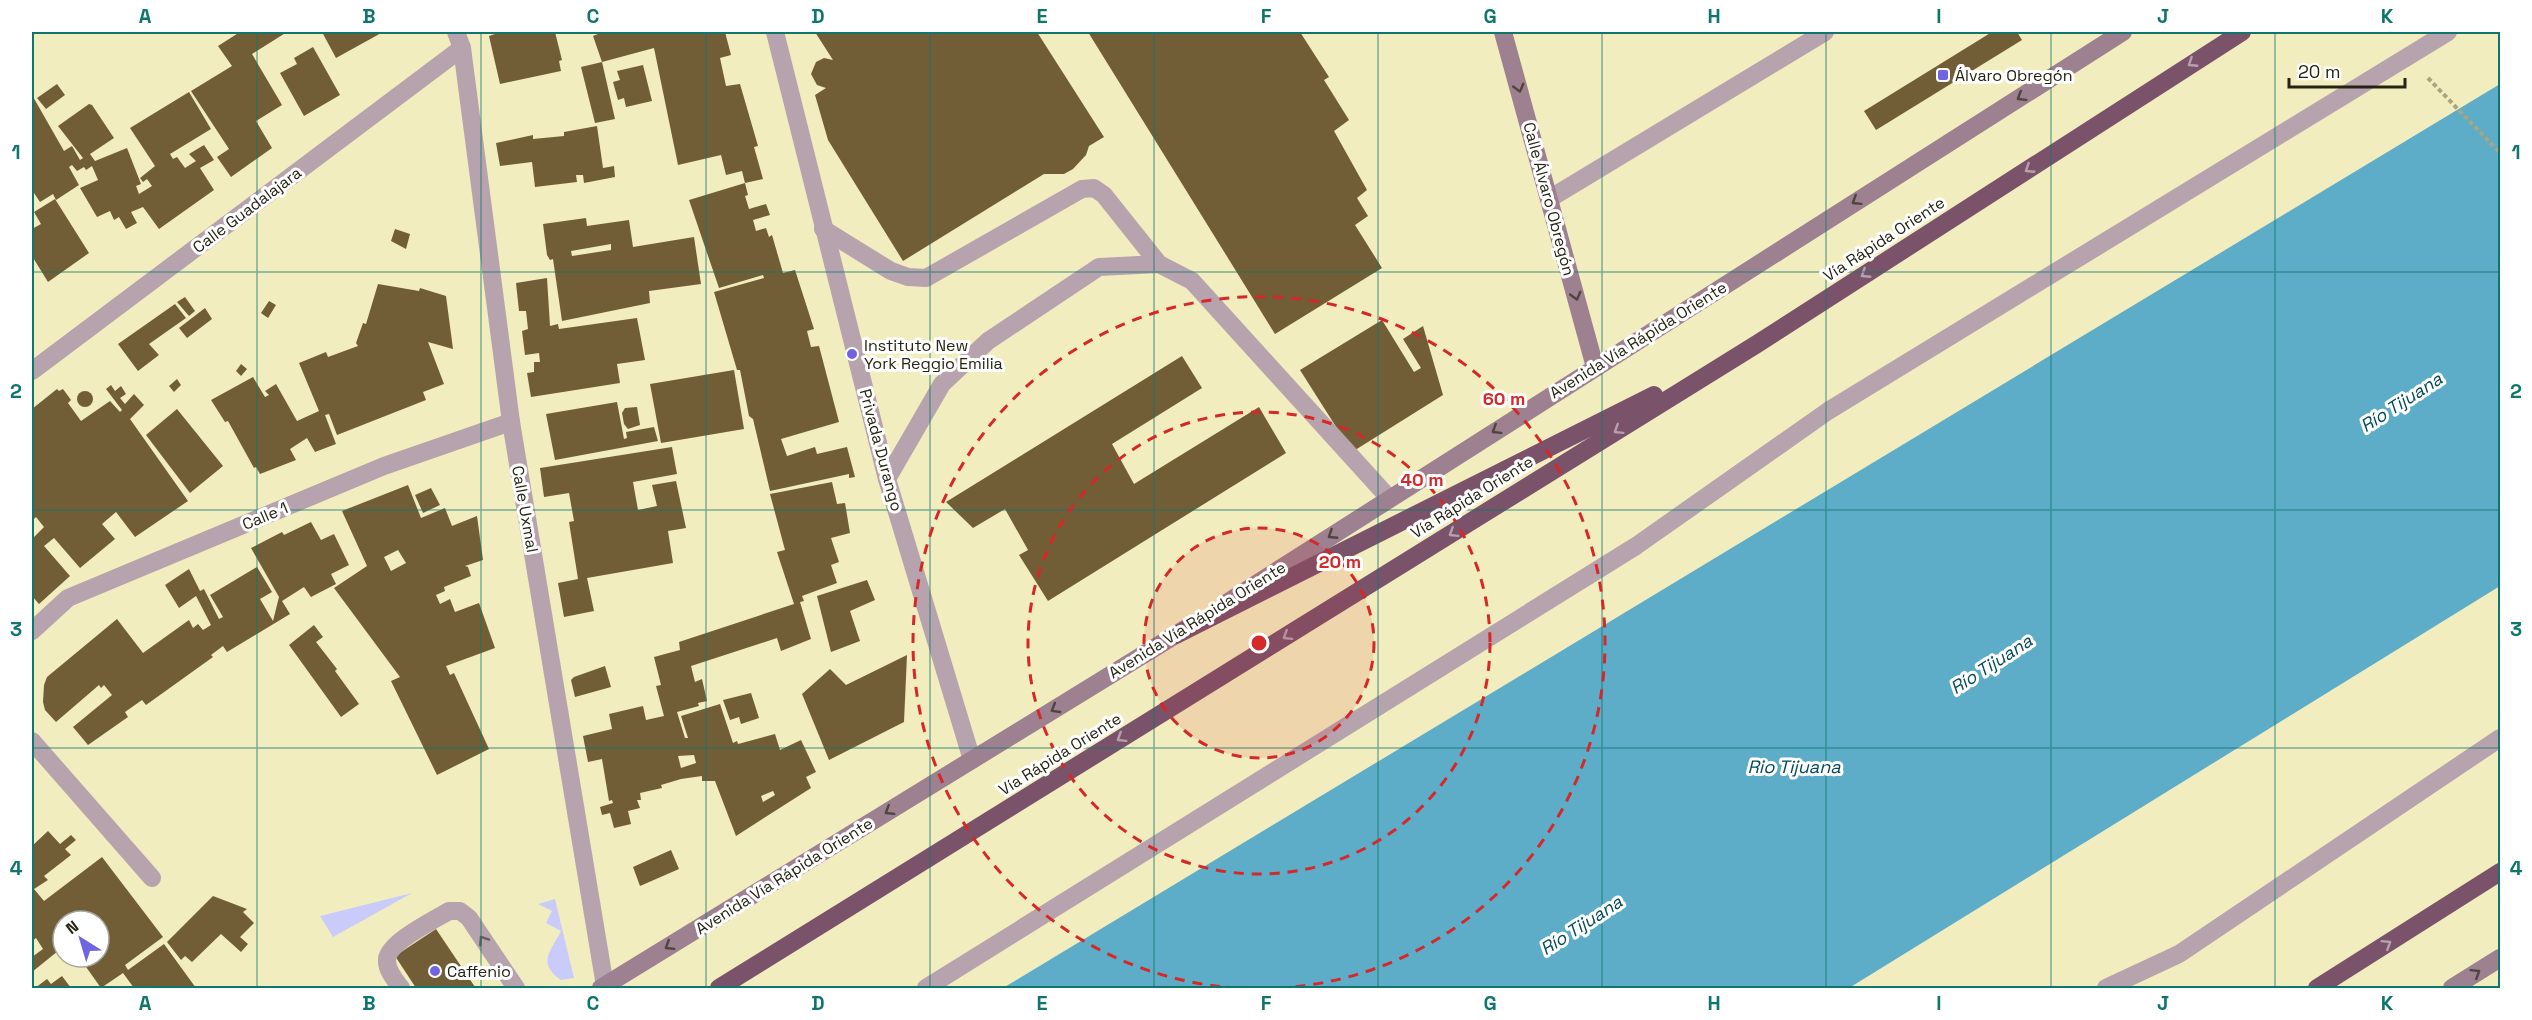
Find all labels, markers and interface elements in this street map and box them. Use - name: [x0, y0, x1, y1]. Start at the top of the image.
- text: A: [139, 3, 152, 29]
- text: B: [362, 3, 376, 29]
- text: C: [587, 3, 600, 29]
- text: D: [811, 3, 825, 29]
- text: E: [1036, 3, 1048, 29]
- text: F: [1261, 3, 1272, 29]
- text: G: [1483, 3, 1497, 29]
- text: H: [1707, 3, 1721, 29]
- text: I: [1936, 3, 1942, 29]
- text: J: [2157, 3, 2169, 29]
- text: K: [2381, 3, 2394, 29]
- scale bar: [2289, 51, 2404, 89]
- one-way arrow: [2188, 56, 2199, 67]
- text: 20 m: [2298, 60, 2341, 83]
- place label: Álvaro Obregón: [1955, 65, 2073, 86]
- marker: Álvaro Obregón: [1936, 68, 1950, 82]
- one-way arrow: [1511, 83, 1524, 93]
- one-way arrow: [2016, 89, 2027, 100]
- street label: Calle Álvaro Obregón: [1518, 120, 1580, 278]
- text: 1: [11, 139, 21, 165]
- text: 1: [2511, 139, 2521, 165]
- one-way arrow: [2024, 161, 2035, 172]
- street label: Calle Guadalajara: [188, 162, 306, 258]
- street label: Vía Rápida Oriente: [1819, 192, 1949, 286]
- one-way arrow: [1852, 194, 1862, 206]
- one-way arrow: [1860, 267, 1871, 278]
- street label: Avenida Vía Rápida Oriente: [1545, 277, 1731, 403]
- one-way arrow: [1568, 291, 1581, 301]
- place label: Instituto New York Reggio Emilia: [864, 335, 1003, 374]
- marker: Instituto New York Reggio Emilia: [845, 347, 859, 361]
- water label: Río Tijuana: [2356, 367, 2447, 437]
- text: 2: [10, 378, 22, 404]
- text: 2: [2510, 378, 2522, 404]
- street label: Privada Durango: [855, 386, 907, 514]
- text: 60 m: [1483, 387, 1525, 410]
- one-way arrow: [1614, 422, 1624, 434]
- one-way arrow: [1492, 423, 1503, 434]
- street label: Vía Rápida Oriente: [1407, 451, 1537, 543]
- street label: Calle Uxmal: [507, 464, 543, 554]
- text: 40 m: [1400, 468, 1444, 491]
- street label: Calle 1: [239, 497, 291, 535]
- one-way arrow: [1449, 525, 1459, 537]
- one-way arrow: [1328, 527, 1338, 539]
- text: 20 m: [1319, 550, 1361, 573]
- street label: Avenida Vía Rápida Oriente: [1104, 557, 1290, 683]
- text: 3: [10, 616, 22, 642]
- text: 3: [2510, 616, 2522, 642]
- one-way arrow: [1283, 628, 1293, 640]
- water label: Río Tijuana: [1946, 629, 2037, 699]
- centre of rings: [1249, 633, 1269, 653]
- one-way arrow: [1051, 702, 1061, 714]
- street label: Vía Rápida Oriente: [995, 708, 1125, 800]
- one-way arrow: [1117, 731, 1127, 743]
- water label: Rio Tijuana: [1747, 755, 1841, 778]
- one-way arrow: [884, 804, 895, 815]
- street label: Avenida Vía Rápida Oriente: [691, 813, 877, 939]
- text: 4: [10, 855, 23, 881]
- text: 4: [2510, 855, 2523, 881]
- water label: Río Tijuana: [1536, 890, 1627, 960]
- north arrow: [51, 909, 111, 969]
- text: N: [62, 916, 83, 939]
- one-way arrow: [479, 936, 490, 947]
- one-way arrow: [665, 939, 675, 951]
- one-way arrow: [2381, 940, 2391, 952]
- place label: Caffenio: [447, 961, 511, 982]
- marker: Caffenio: [428, 964, 442, 978]
- one-way arrow: [2470, 969, 2480, 981]
- text: A: [139, 990, 152, 1016]
- text: B: [362, 990, 376, 1016]
- text: C: [587, 990, 600, 1016]
- text: D: [811, 990, 825, 1016]
- text: E: [1036, 990, 1048, 1016]
- text: F: [1261, 990, 1272, 1016]
- text: G: [1483, 990, 1497, 1016]
- text: H: [1707, 990, 1721, 1016]
- text: I: [1936, 990, 1942, 1016]
- text: J: [2157, 990, 2169, 1016]
- text: K: [2381, 990, 2394, 1016]

